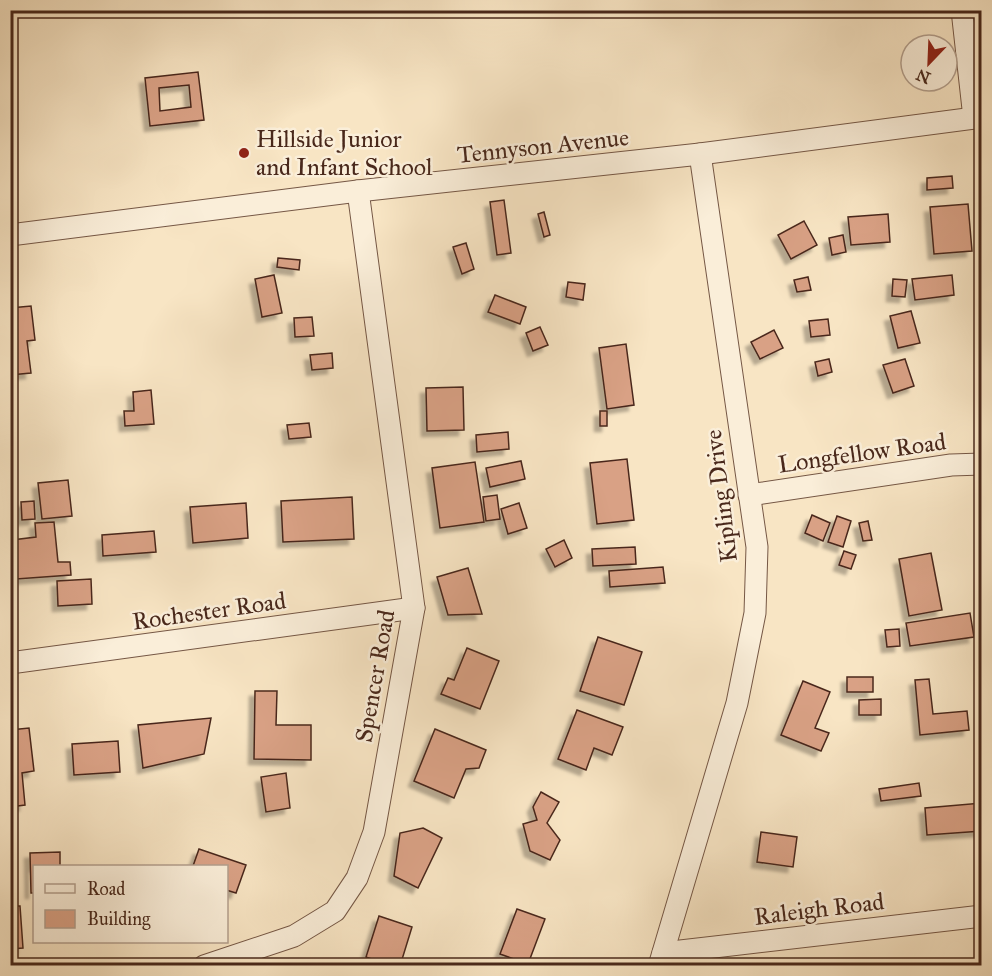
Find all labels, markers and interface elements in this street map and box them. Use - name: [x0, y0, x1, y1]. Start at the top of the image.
- north arrow: [899, 33, 959, 93]
- text: N: [913, 65, 933, 88]
- street label: Tennyson Avenue: [456, 122, 630, 170]
- place label: Hillside Junior and Infant School: [256, 124, 433, 182]
- marker: Hillside Junior and Infant School: [237, 146, 251, 160]
- street label: Longfellow Road: [776, 426, 948, 480]
- street label: Kipling Drive: [698, 428, 744, 564]
- street label: Rochester Road: [130, 585, 288, 637]
- street label: Spencer Road: [349, 607, 401, 745]
- legend: [33, 865, 228, 943]
- text: Road: [87, 878, 125, 900]
- street label: Raleigh Road: [752, 886, 886, 932]
- text: Building: [87, 908, 151, 931]

